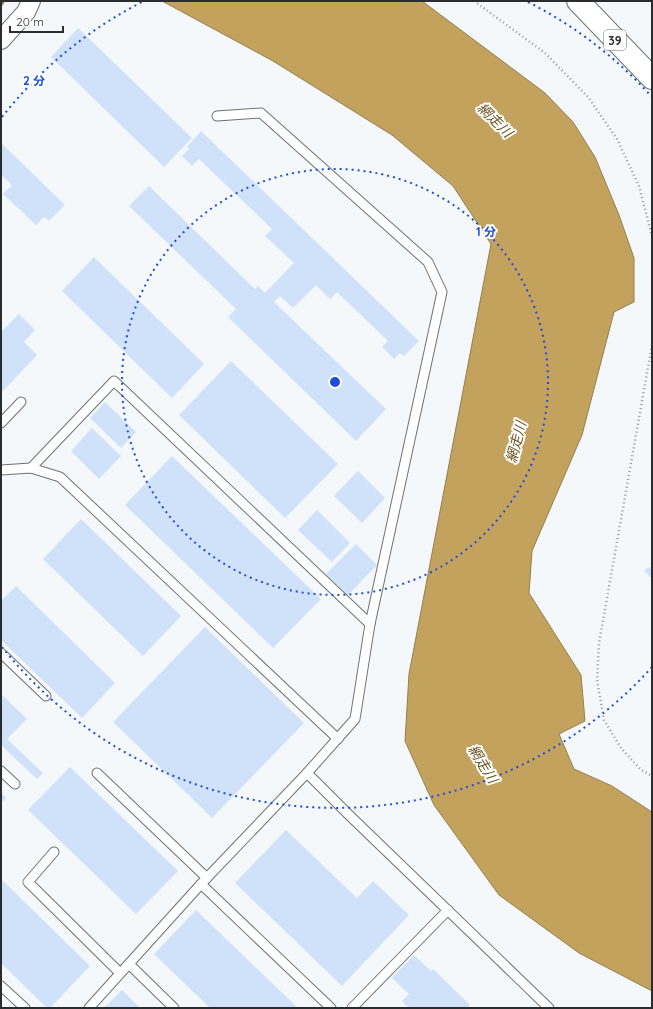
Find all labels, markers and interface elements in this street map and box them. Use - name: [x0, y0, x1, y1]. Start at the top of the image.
- scale bar: [10, 8, 63, 34]
- text: 20 m: [16, 14, 44, 29]
- road number: 39: [604, 30, 626, 50]
- text: 2 分: [23, 73, 45, 88]
- water label: 網走川: [474, 99, 518, 143]
- text: 1 分: [476, 224, 496, 239]
- centre of rings: [328, 375, 342, 389]
- water label: 網走川: [502, 418, 530, 465]
- water label: 網走川: [464, 741, 503, 788]

